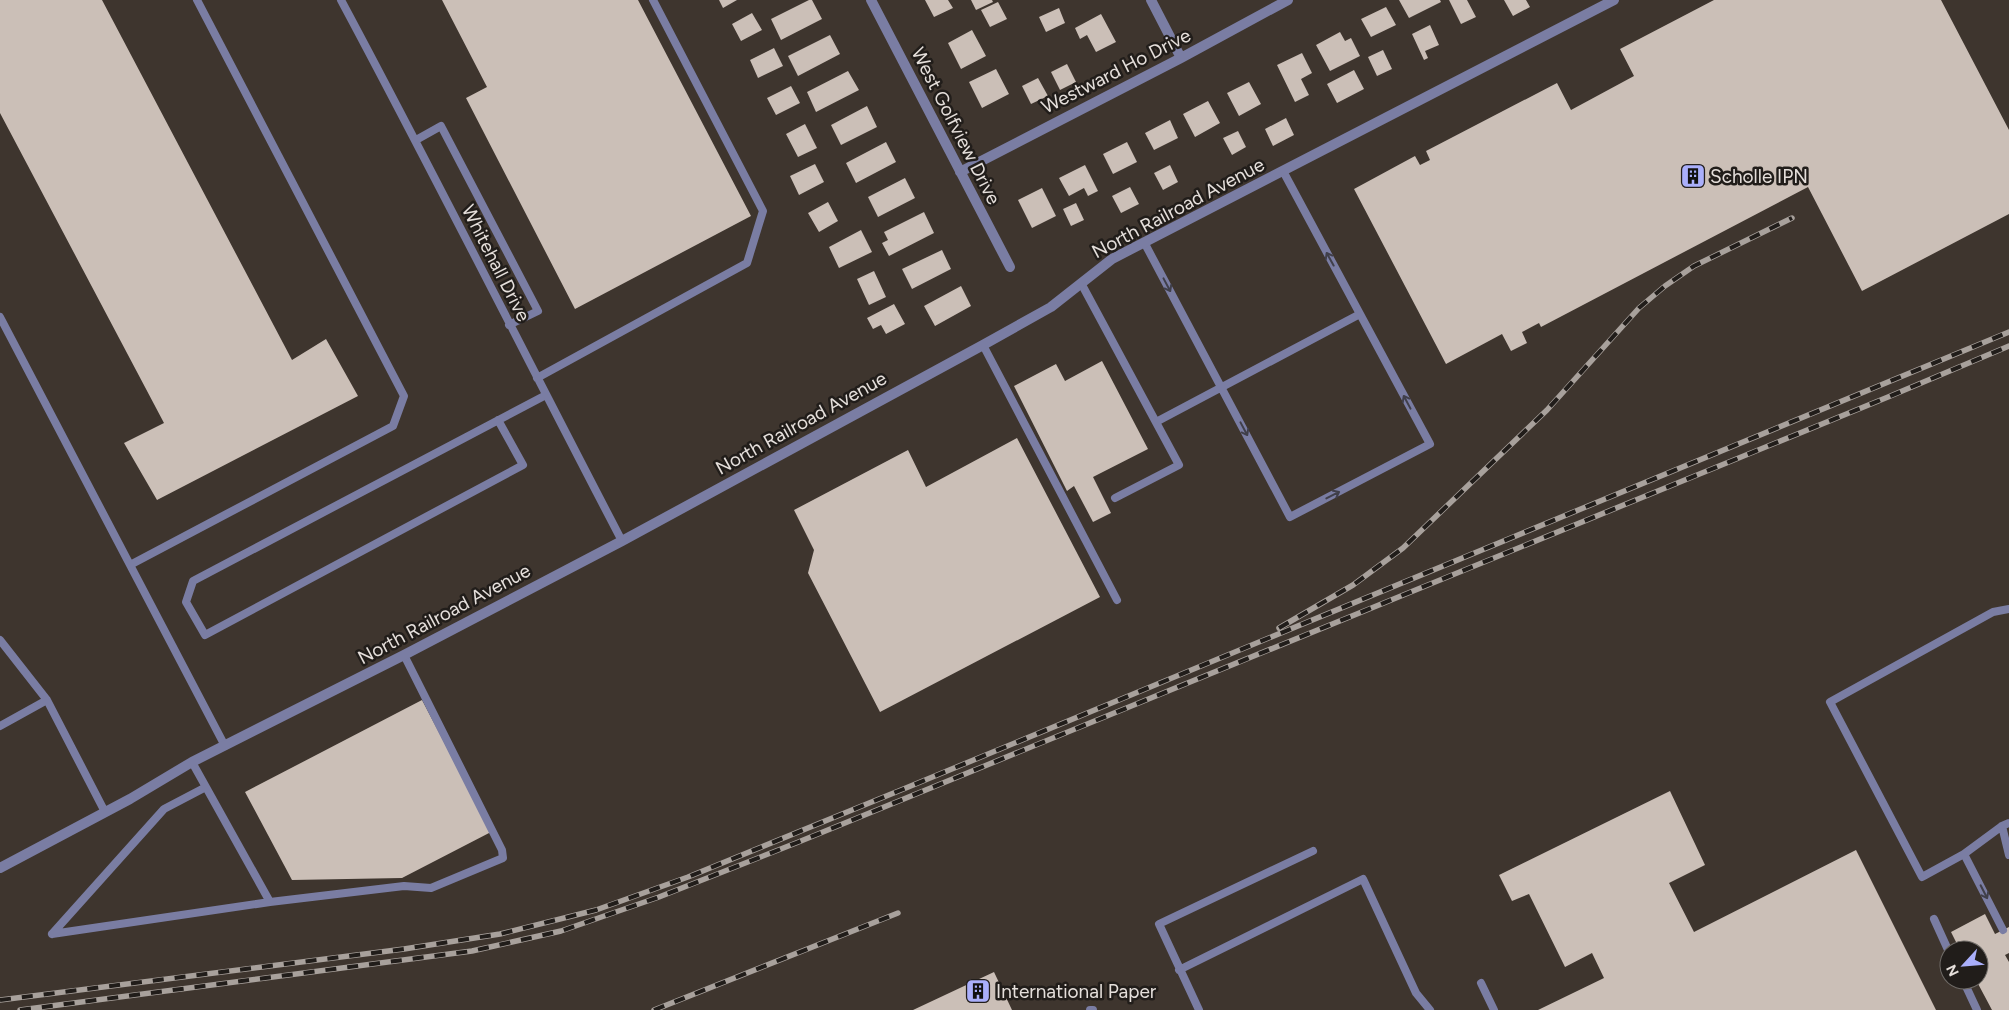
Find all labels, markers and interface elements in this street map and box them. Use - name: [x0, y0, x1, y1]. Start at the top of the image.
- street label: Westward Ho Drive: [1038, 23, 1194, 119]
- street label: West Golfview Drive: [906, 44, 1006, 208]
- street label: North Railroad Avenue: [1088, 153, 1268, 263]
- building icon: Scholle IPN: [1680, 163, 1706, 189]
- place label: Scholle IPN: [1710, 165, 1808, 188]
- street label: Whitehall Drive: [457, 201, 535, 325]
- one-way arrow: [1325, 251, 1335, 266]
- one-way arrow: [1162, 278, 1172, 293]
- street label: North Railroad Avenue: [711, 366, 891, 480]
- one-way arrow: [1402, 394, 1412, 409]
- one-way arrow: [1239, 421, 1249, 436]
- one-way arrow: [1325, 490, 1340, 499]
- street label: North Railroad Avenue: [354, 559, 534, 669]
- one-way arrow: [1980, 884, 1989, 899]
- north arrow: [1939, 940, 1989, 990]
- text: N: [1943, 962, 1963, 979]
- building icon: International Paper: [965, 978, 991, 1004]
- place label: International Paper: [996, 980, 1157, 1003]

